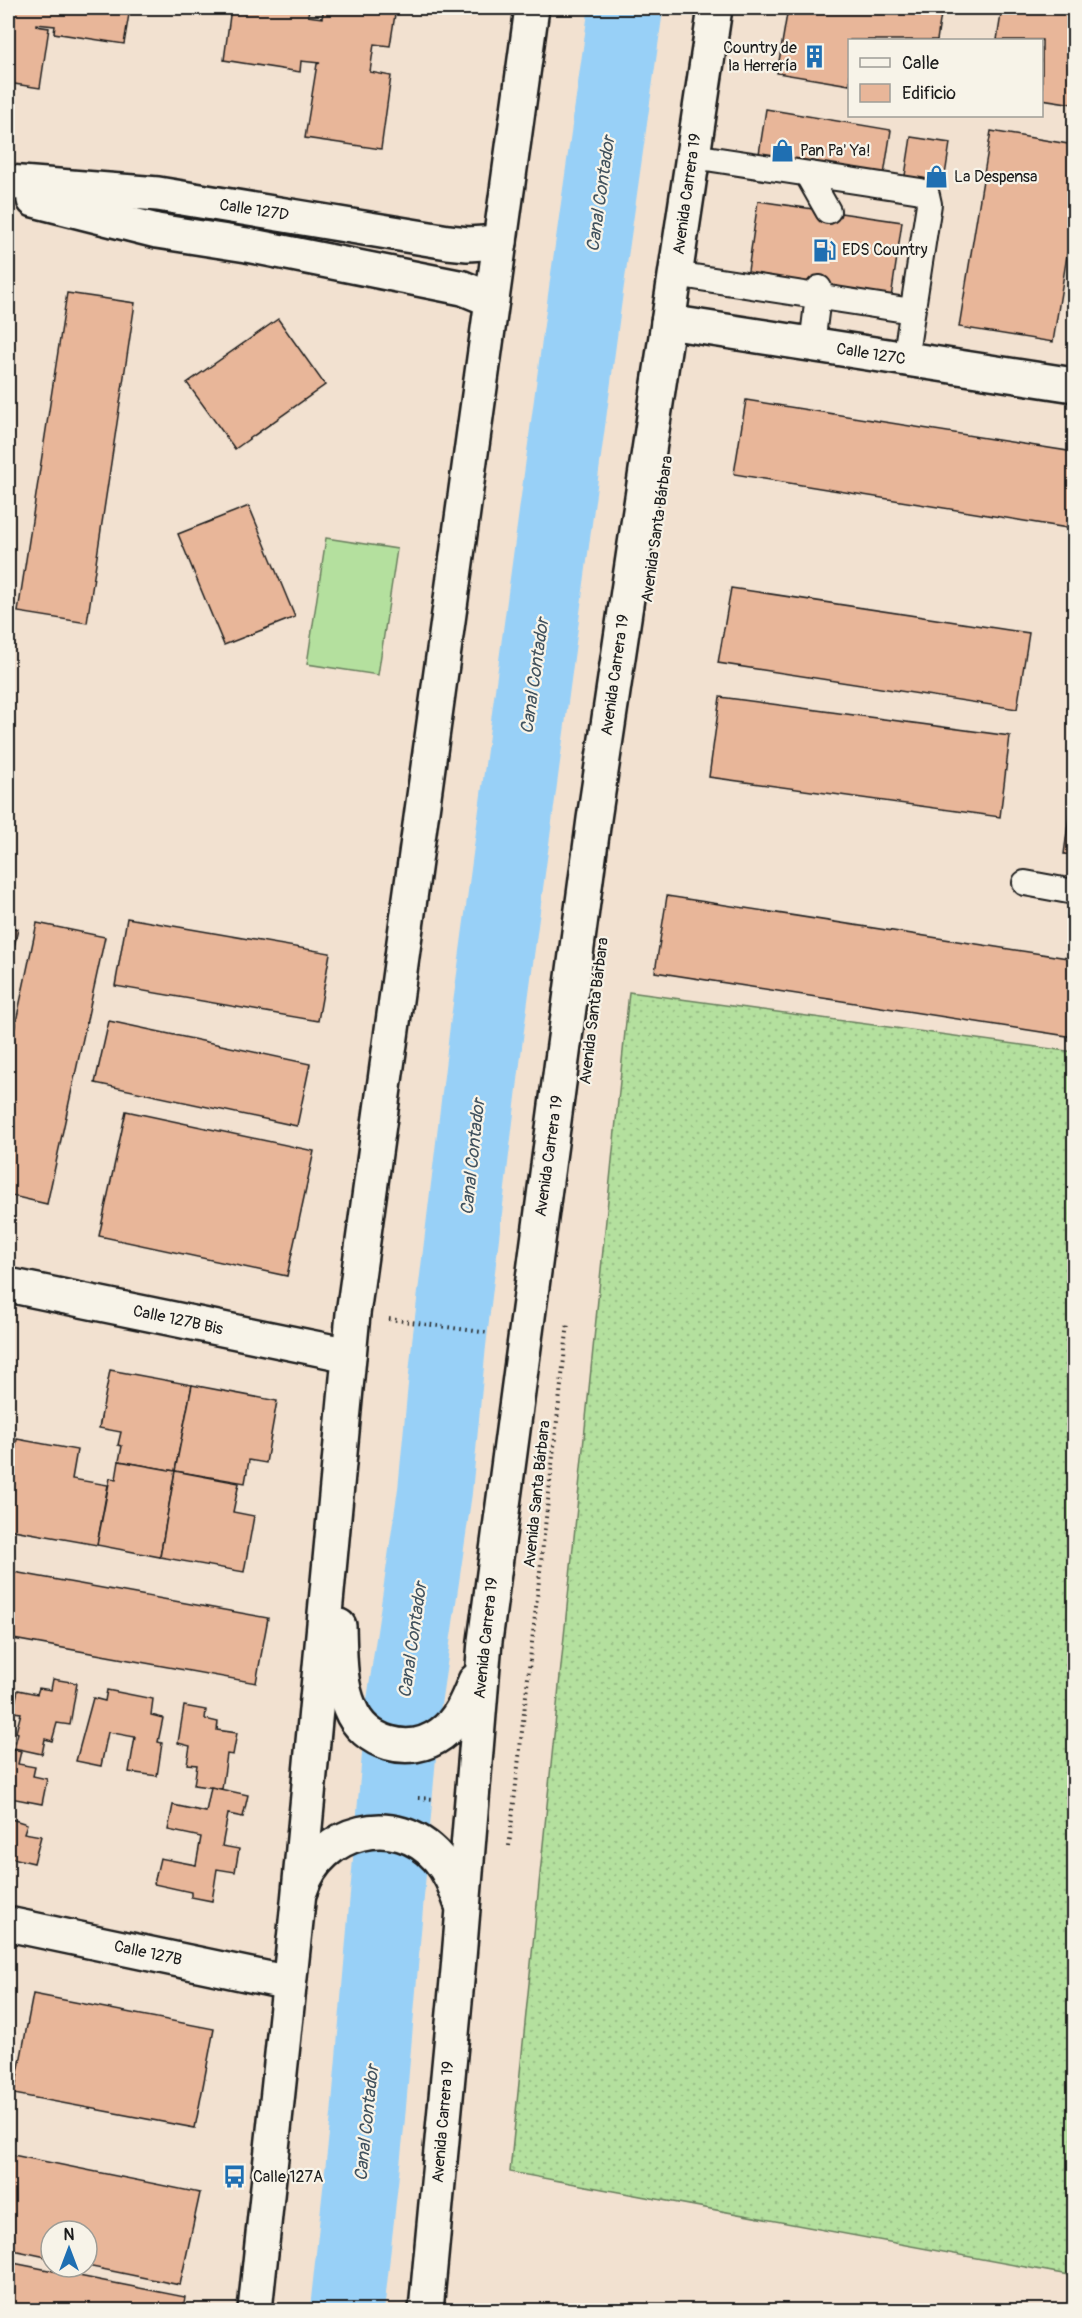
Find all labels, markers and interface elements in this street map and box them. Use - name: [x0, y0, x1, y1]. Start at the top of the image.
- place label: Country de la Herrería: [723, 38, 797, 76]
- legend: [848, 39, 1043, 117]
- building icon: Country de la Herrería: [802, 44, 828, 70]
- text: Calle: [902, 52, 939, 75]
- text: Edificio: [902, 82, 956, 105]
- water label: Canal Contador: [582, 132, 621, 253]
- street label: Avenida Carrera 19: [669, 132, 705, 256]
- shop icon: Pan Pa' Ya!: [769, 138, 795, 164]
- place label: Pan Pa' Ya!: [800, 141, 871, 161]
- shop icon: La Despensa: [923, 164, 949, 190]
- place label: La Despensa: [954, 167, 1037, 187]
- street label: Calle 127D: [218, 195, 290, 225]
- fuel station icon: EDS Country: [811, 237, 837, 263]
- place label: EDS Country: [842, 240, 928, 260]
- street label: Calle 127C: [835, 339, 907, 369]
- street label: Avenida Santa Bárbara: [637, 454, 677, 604]
- street label: Avenida Carrera 19: [597, 613, 633, 737]
- water label: Canal Contador: [516, 614, 555, 735]
- street label: Avenida Santa Bárbara: [575, 936, 613, 1086]
- street label: Avenida Carrera 19: [531, 1094, 567, 1218]
- water label: Canal Contador: [455, 1095, 491, 1216]
- street label: Calle 127B Bis: [131, 1301, 225, 1339]
- street label: Avenida Santa Bárbara: [519, 1419, 555, 1569]
- street label: Avenida Carrera 19: [470, 1576, 502, 1700]
- water label: Canal Contador: [394, 1578, 433, 1699]
- street label: Calle 127B: [112, 1936, 184, 1970]
- street label: Avenida Carrera 19: [428, 2060, 458, 2184]
- water label: Canal Contador: [349, 2061, 385, 2182]
- bus stop icon: Calle 127A: [222, 2164, 248, 2190]
- place label: Calle 127A: [253, 2167, 323, 2187]
- north arrow: [39, 2219, 99, 2279]
- text: N: [64, 2225, 75, 2245]

